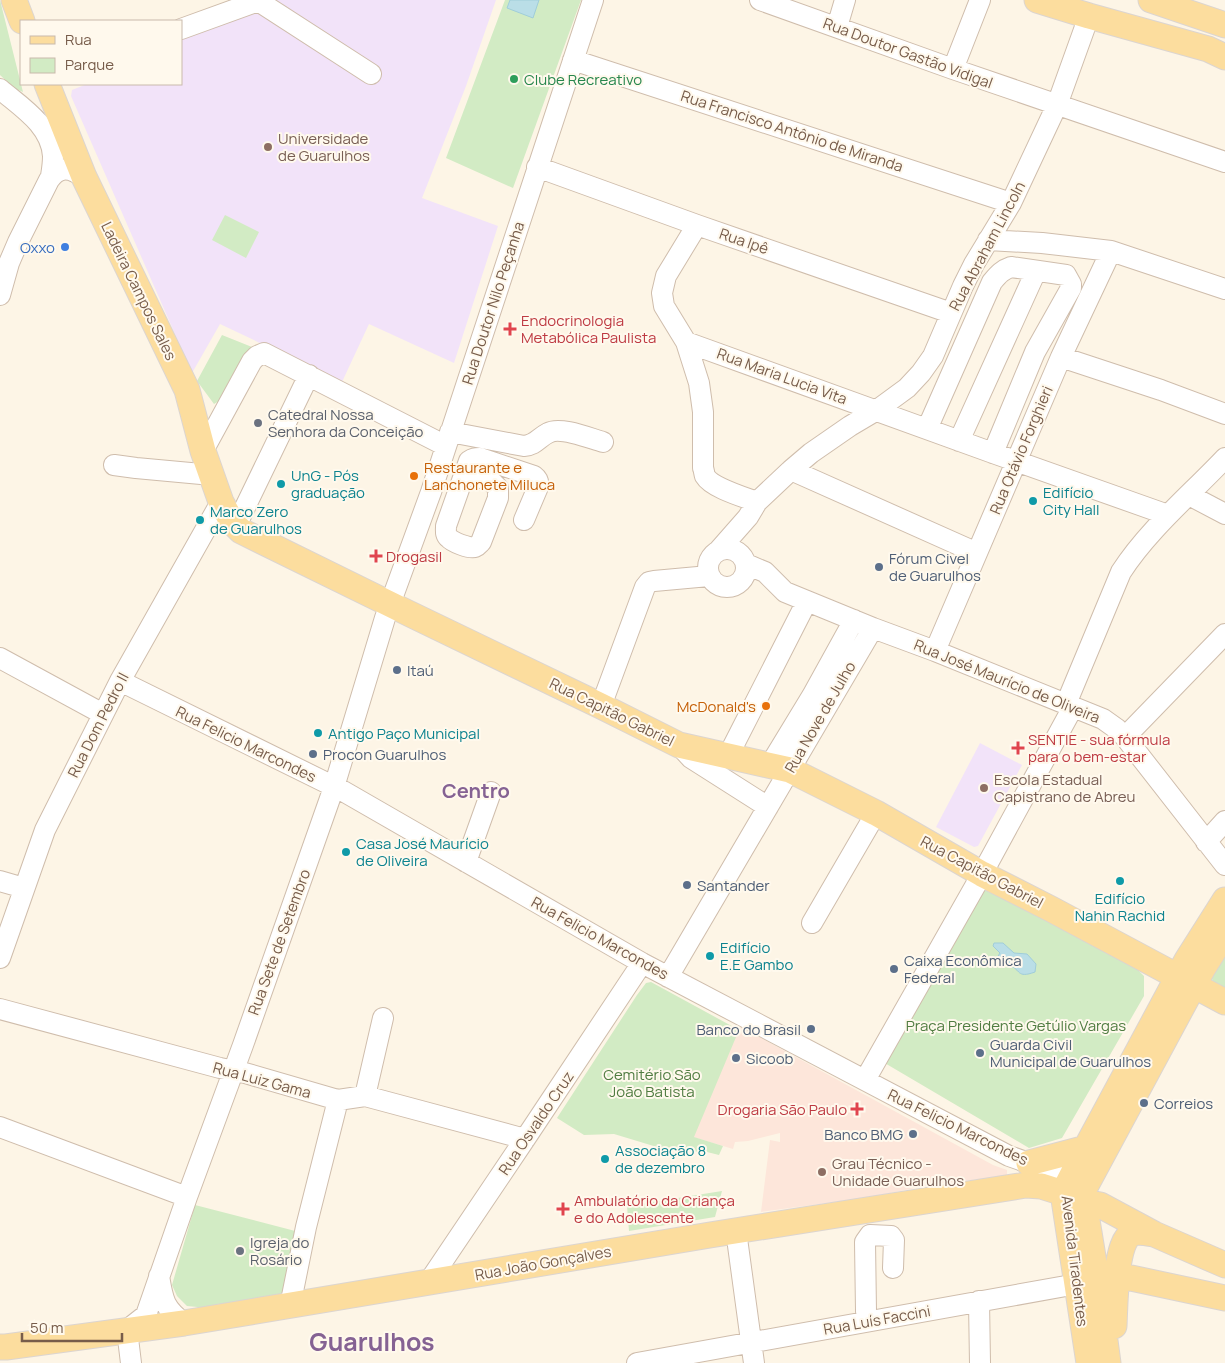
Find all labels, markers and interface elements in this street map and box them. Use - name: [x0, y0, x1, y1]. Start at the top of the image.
- street label: Rua Doutor Gastão Vidigal: [820, 13, 996, 93]
- legend: [20, 20, 182, 85]
- text: Rua: [65, 29, 92, 50]
- text: Parque: [65, 54, 114, 75]
- place label: Clube Recreativo: [524, 69, 642, 90]
- marker: Clube Recreativo: [508, 73, 520, 85]
- street label: Rua Francisco Antônio de Miranda: [678, 85, 906, 177]
- place label: Universidade de Guarulhos: [278, 128, 370, 166]
- marker: Universidade de Guarulhos: [262, 141, 274, 153]
- street label: Rua Abraham Lincoln: [944, 177, 1030, 314]
- street label: Ladeira Campos Sales: [96, 218, 182, 364]
- street label: Rua Doutor Nilo Peçanha: [457, 219, 529, 387]
- street label: Rua Ipê: [717, 223, 772, 259]
- place label: Oxxo: [20, 237, 55, 258]
- marker: Oxxo: [59, 241, 71, 253]
- place label: Endocrinologia Metabólica Paulista: [521, 310, 656, 348]
- marker: Endocrinologia Metabólica Paulista: [503, 322, 517, 336]
- street label: Rua Maria Lucia Vita: [714, 343, 850, 409]
- street label: Rua Otávio Forghieri: [984, 382, 1058, 518]
- place label: Catedral Nossa Senhora da Conceição: [268, 404, 424, 442]
- marker: Catedral Nossa Senhora da Conceição: [252, 417, 264, 429]
- place label: Restaurante e Lanchonete Miluca: [424, 457, 555, 495]
- place label: UnG - Pós graduação: [291, 465, 365, 503]
- marker: Restaurante e Lanchonete Miluca: [408, 470, 420, 482]
- marker: UnG - Pós graduação: [275, 478, 287, 490]
- place label: Edifício City Hall: [1043, 482, 1100, 520]
- marker: Edifício City Hall: [1027, 495, 1039, 507]
- place label: Marco Zero de Guarulhos: [210, 501, 302, 539]
- marker: Marco Zero de Guarulhos: [194, 514, 206, 526]
- place label: Drogasil: [386, 546, 442, 567]
- place label: Fórum Civel de Guarulhos: [889, 548, 981, 586]
- marker: Drogasil: [370, 550, 382, 562]
- marker: Fórum Civel de Guarulhos: [873, 561, 885, 573]
- street label: Rua José Maurício de Oliveira: [911, 634, 1103, 728]
- street label: Rua Nove de Julho: [780, 657, 861, 777]
- place label: Itaú: [407, 660, 434, 681]
- marker: Itaú: [391, 664, 403, 676]
- street label: Rua Dom Pedro II: [63, 669, 133, 781]
- street label: Rua Capitão Gabriel: [546, 673, 678, 751]
- place label: McDonald's: [677, 696, 756, 717]
- marker: McDonald's: [760, 700, 772, 712]
- street label: Rua Felicio Marcondes: [172, 701, 320, 787]
- place label: Antigo Paço Municipal: [328, 723, 480, 744]
- marker: Antigo Paço Municipal: [312, 727, 324, 739]
- place label: SENTIE - sua fórmula para o bem-estar: [1028, 729, 1170, 767]
- marker: SENTIE - sua fórmula para o bem-estar: [1012, 742, 1024, 754]
- place label: Procon Guarulhos: [323, 744, 446, 765]
- marker: Procon Guarulhos: [307, 748, 319, 760]
- place label: Escola Estadual Capistrano de Abreu: [994, 769, 1135, 807]
- district label: Centro: [442, 777, 510, 804]
- marker: Escola Estadual Capistrano de Abreu: [978, 782, 990, 794]
- street label: Rua Capitão Gabriel: [917, 831, 1047, 913]
- place label: Casa José Maurício de Oliveira: [356, 833, 489, 871]
- marker: Casa José Maurício de Oliveira: [340, 846, 352, 858]
- street label: Rua Sete de Setembro: [243, 866, 315, 1018]
- place label: Santander: [697, 875, 770, 896]
- marker: Edifício Nahin Rachid: [1114, 875, 1126, 887]
- marker: Santander: [681, 879, 693, 891]
- place label: Edifício Nahin Rachid: [1075, 888, 1165, 926]
- street label: Rua Felicio Marcondes: [528, 892, 672, 985]
- place label: Edifício E.E Gambo: [720, 937, 793, 975]
- marker: Edifício E.E Gambo: [704, 950, 716, 962]
- place label: Caixa Econômica Federal: [904, 950, 1022, 988]
- marker: Caixa Econômica Federal: [888, 963, 900, 975]
- park label: Praça Presidente Getúlio Vargas: [906, 1015, 1126, 1036]
- place label: Banco do Brasil: [696, 1019, 801, 1040]
- marker: Banco do Brasil: [805, 1023, 817, 1035]
- place label: Guarda Civil Municipal de Guarulhos: [990, 1034, 1151, 1072]
- marker: Guarda Civil Municipal de Guarulhos: [974, 1047, 986, 1059]
- place label: Sicoob: [746, 1048, 794, 1069]
- marker: Sicoob: [730, 1052, 742, 1064]
- street label: Rua Luiz Gama: [211, 1057, 313, 1103]
- park label: Cemitério São João Batista: [603, 1064, 701, 1102]
- street label: Rua Osvaldo Cruz: [493, 1067, 579, 1179]
- street label: Rua Felicio Marcondes: [884, 1084, 1032, 1170]
- place label: Correios: [1154, 1093, 1213, 1114]
- marker: Correios: [1138, 1097, 1150, 1109]
- place label: Drogaria São Paulo: [718, 1099, 847, 1120]
- marker: Drogaria São Paulo: [851, 1103, 863, 1115]
- place label: Banco BMG: [824, 1124, 903, 1145]
- marker: Banco BMG: [907, 1128, 919, 1140]
- place label: Associação 8 de dezembro: [615, 1140, 706, 1178]
- marker: Associação 8 de dezembro: [599, 1153, 611, 1165]
- place label: Grau Técnico - Unidade Guarulhos: [832, 1153, 964, 1191]
- marker: Grau Técnico - Unidade Guarulhos: [816, 1166, 828, 1178]
- place label: Ambulatório da Criança e do Adolescente: [574, 1190, 735, 1228]
- street label: Avenida Tiradentes: [1057, 1194, 1093, 1328]
- marker: Ambulatório da Criança e do Adolescente: [556, 1202, 570, 1216]
- place label: Igreja do Rosário: [250, 1232, 309, 1270]
- street label: Rua João Gonçalves: [473, 1241, 613, 1285]
- marker: Igreja do Rosário: [234, 1245, 246, 1257]
- street label: Rua Luís Faccini: [822, 1300, 932, 1340]
- scale bar: [22, 1310, 122, 1342]
- text: 50 m: [30, 1317, 64, 1338]
- district label: Guarulhos: [309, 1324, 435, 1359]

